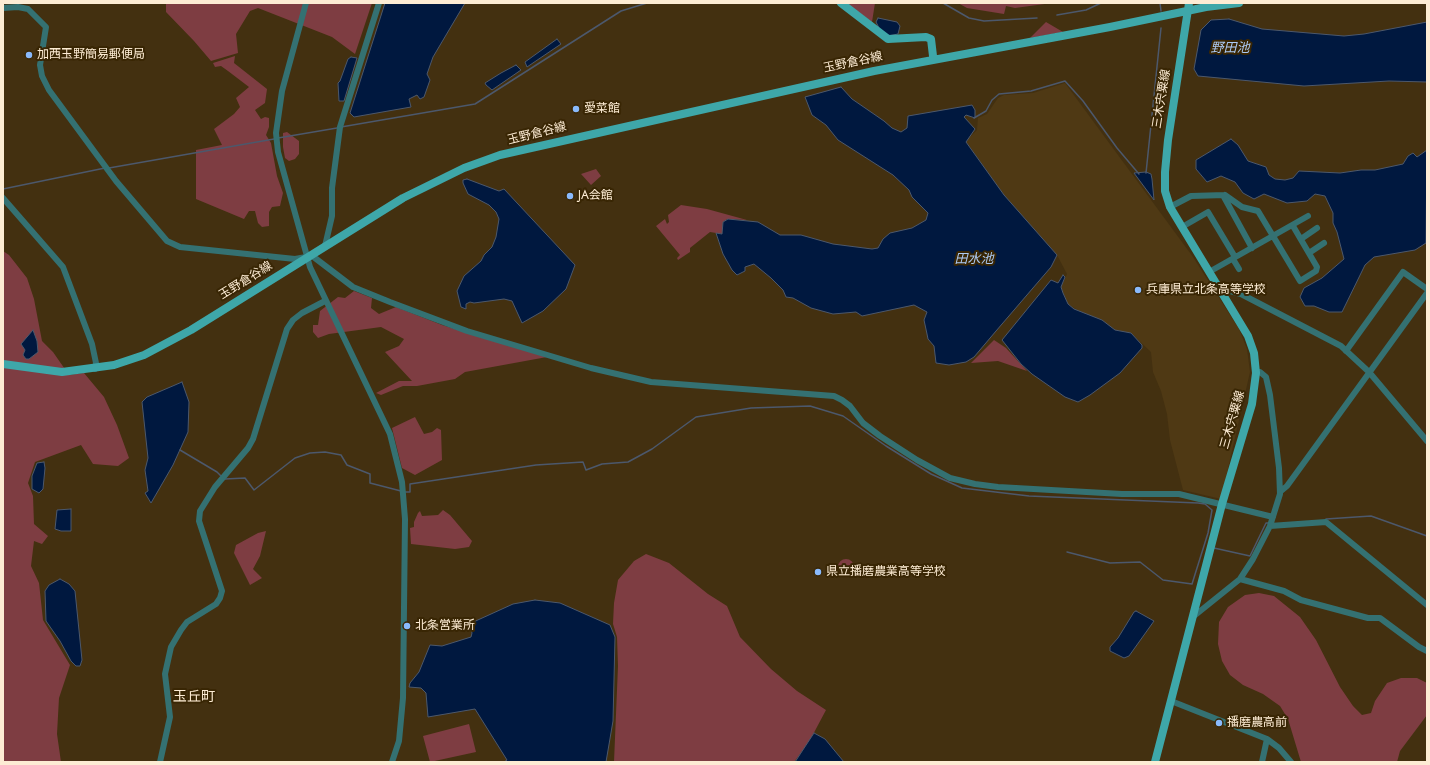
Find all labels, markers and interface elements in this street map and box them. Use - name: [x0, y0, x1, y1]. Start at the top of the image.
- water label: 野田池: [1211, 41, 1249, 57]
- place label: 加西玉野簡易郵便局: [37, 48, 145, 62]
- marker: 加西玉野簡易郵便局: [24, 50, 34, 60]
- street label: 玉野倉谷線: [822, 50, 884, 76]
- street label: 三木宍粟線: [1150, 68, 1174, 130]
- place label: 愛菜館: [584, 102, 620, 116]
- marker: 愛菜館: [571, 104, 581, 114]
- street label: 玉野倉谷線: [506, 120, 568, 148]
- place label: JA会館: [578, 189, 613, 203]
- marker: JA会館: [565, 191, 575, 201]
- water label: 田水池: [955, 252, 993, 268]
- street label: 玉野倉谷線: [217, 259, 275, 303]
- place label: 兵庫県立北条高等学校: [1146, 283, 1266, 297]
- marker: 兵庫県立北条高等学校: [1133, 285, 1143, 295]
- street label: 三木宍粟線: [1218, 389, 1248, 451]
- place label: 県立播磨農業高等学校: [826, 565, 946, 579]
- marker: 県立播磨農業高等学校: [813, 567, 823, 577]
- place label: 北条営業所: [415, 619, 475, 633]
- marker: 北条営業所: [402, 621, 412, 631]
- district label: 玉丘町: [173, 690, 215, 706]
- place label: 播磨農高前: [1227, 716, 1287, 730]
- marker: 播磨農高前: [1214, 718, 1224, 728]

